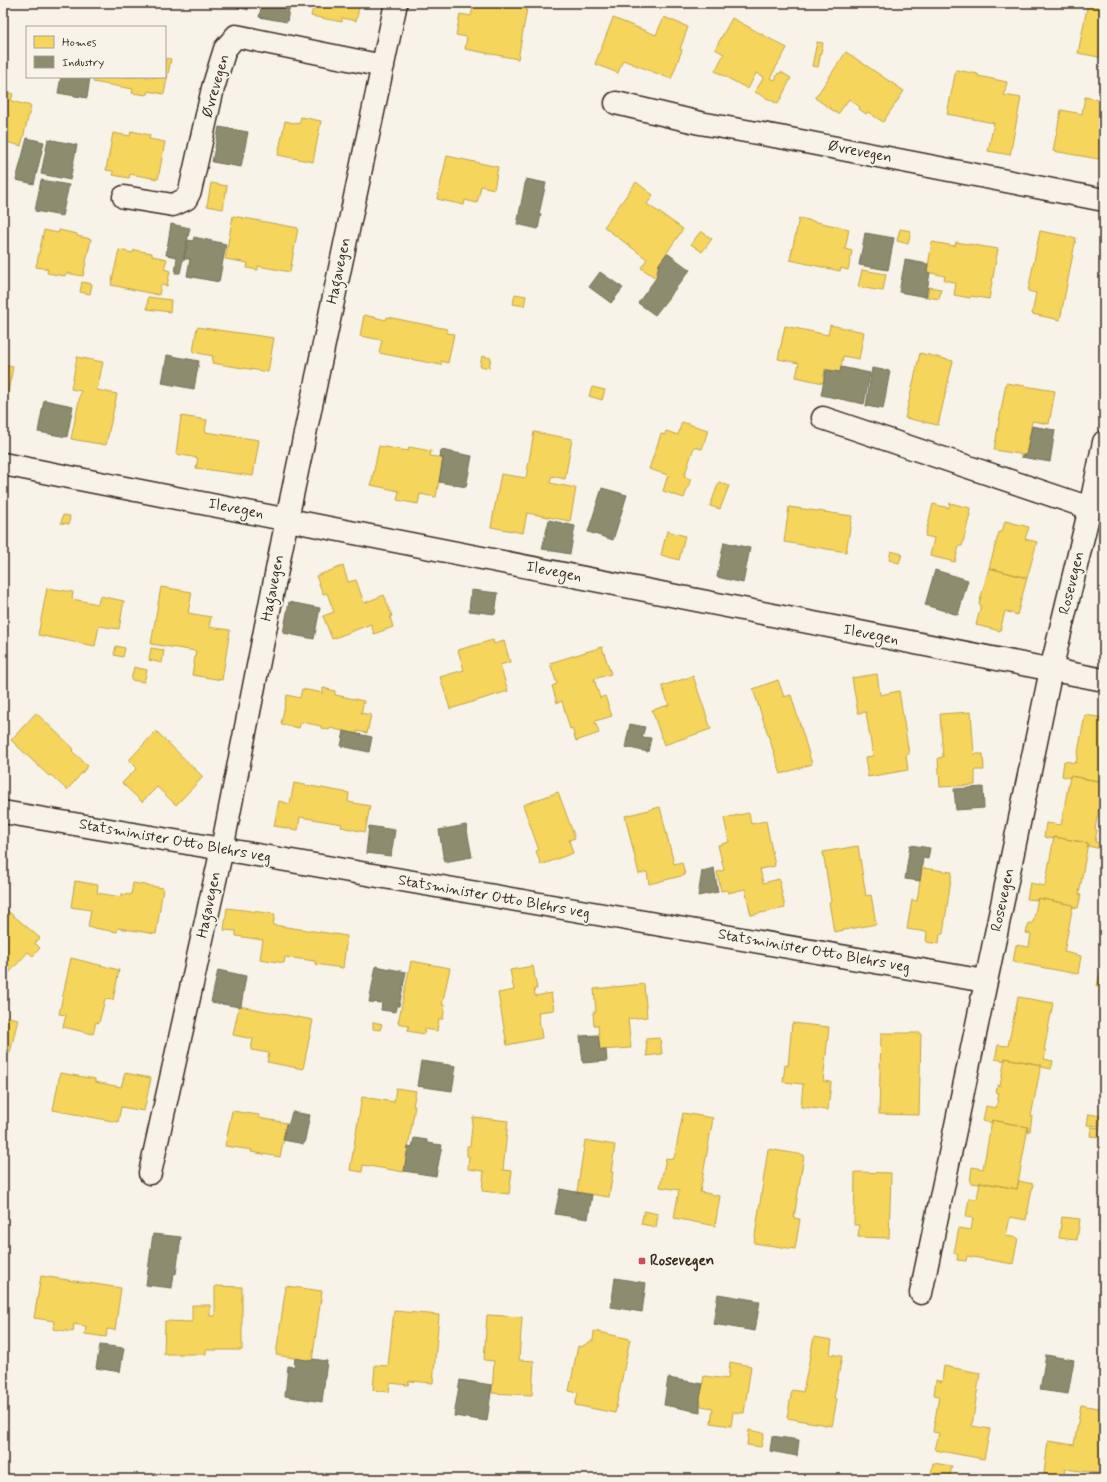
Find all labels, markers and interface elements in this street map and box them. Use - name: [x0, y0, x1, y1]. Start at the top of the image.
- legend: [26, 26, 166, 78]
- text: Homes: [62, 35, 97, 51]
- street label: Øvrevegen: [197, 52, 235, 120]
- text: Industry: [62, 55, 104, 71]
- street label: Øvrevegen: [826, 136, 894, 168]
- street label: Hagavegen: [322, 236, 357, 306]
- street label: Ilevegen: [206, 494, 265, 525]
- street label: Rosevegen: [1055, 549, 1089, 617]
- street label: Hagavegen: [257, 553, 290, 623]
- street label: Ilevegen: [524, 557, 583, 588]
- street label: Ilevegen: [841, 620, 900, 651]
- street label: Statsminister Otto Blehrs veg: [77, 814, 273, 868]
- street label: Rosevegen: [987, 866, 1019, 934]
- street label: Hagavegen: [192, 870, 227, 940]
- street label: Statsminister Otto Blehrs veg: [396, 870, 592, 924]
- street label: Statsminister Otto Blehrs veg: [716, 924, 912, 978]
- place label: Rosevegen: [650, 1251, 714, 1272]
- marker: Rosevegen: [637, 1256, 647, 1266]

